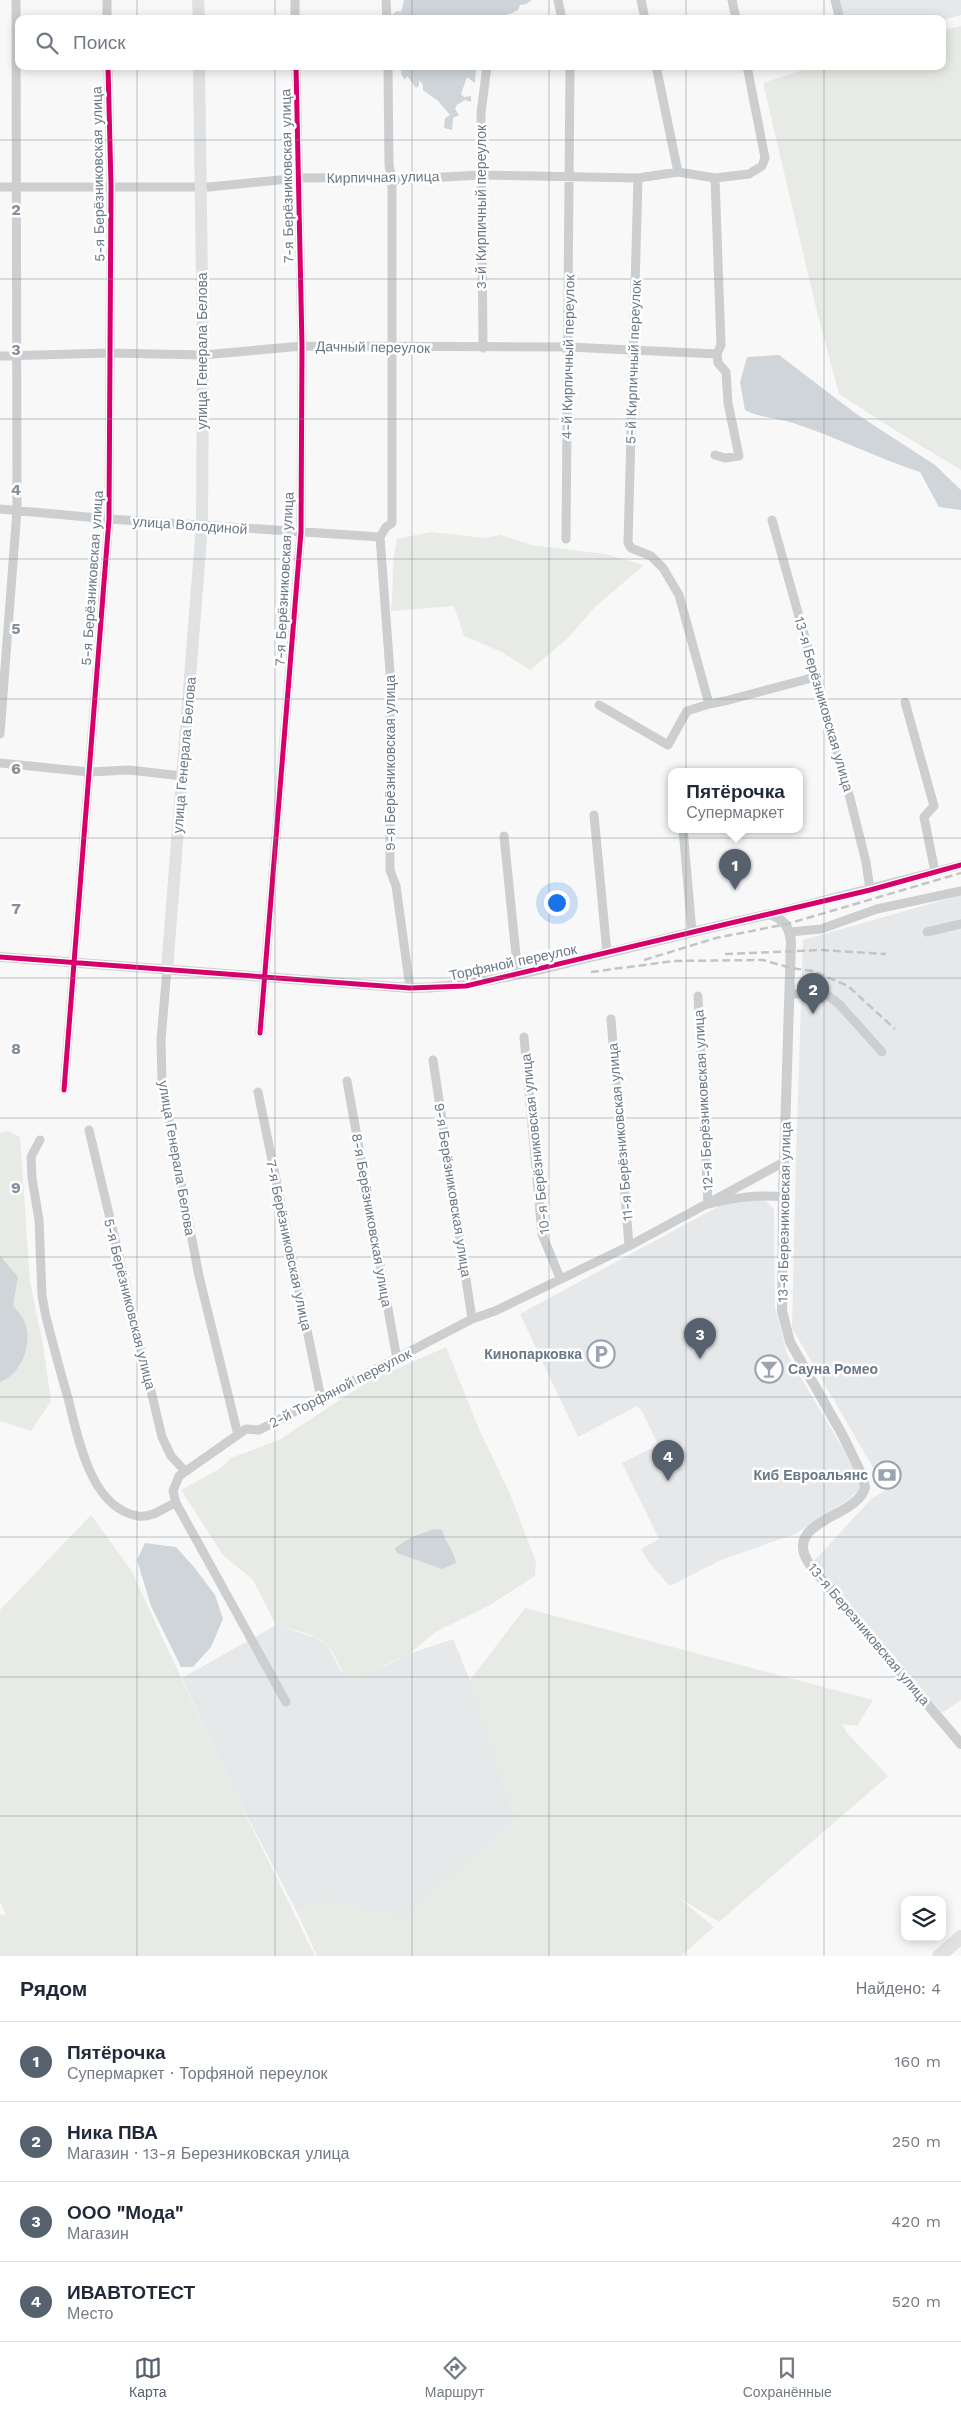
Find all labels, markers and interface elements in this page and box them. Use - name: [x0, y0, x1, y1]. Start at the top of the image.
- search box: [15, 15, 946, 70]
- icon: search: [33, 29, 61, 57]
- text: Поиск: [73, 31, 126, 54]
- street label: 5-я Берёзниковская улица: [88, 86, 108, 262]
- street label: 7-я Берёзниковская улица: [277, 88, 297, 263]
- street label: 3-й Кирпичный переулок: [473, 124, 489, 289]
- street label: Кирпичная улица: [326, 168, 440, 186]
- text: 2: [11, 200, 21, 219]
- street label: улица Генерала Белова: [194, 272, 210, 430]
- street label: 4-й Кирпичный переулок: [559, 274, 577, 440]
- street label: 5-й Кирпичный переулок: [622, 279, 644, 444]
- street label: Дачный переулок: [316, 338, 431, 356]
- text: 3: [11, 340, 21, 359]
- text: 4: [11, 480, 21, 499]
- street label: 5-я Берёзниковская улица: [78, 490, 106, 666]
- street label: 7-я Берёзниковская улица: [271, 491, 297, 667]
- street label: улица Володиной: [132, 513, 248, 537]
- street label: 13-я Берёзниковская улица: [791, 615, 857, 793]
- text: 5: [11, 619, 21, 638]
- street label: 9-я Берёзниковская улица: [382, 675, 398, 851]
- street label: улица Генерала Белова: [169, 676, 199, 834]
- text: 6: [11, 759, 21, 778]
- popup: [668, 768, 803, 833]
- text: Пятёрочка: [686, 780, 785, 803]
- text: Супермаркет: [686, 803, 784, 822]
- pin: 1: [719, 849, 751, 890]
- your location: [544, 890, 570, 916]
- text: 7: [11, 899, 21, 918]
- street label: Торфяной переулок: [448, 940, 579, 983]
- pin: 2: [797, 973, 829, 1014]
- street label: 12-я Берёзниковская улица: [690, 1009, 716, 1191]
- text: 8: [11, 1039, 21, 1058]
- street label: 11-я Берёзниковская улица: [604, 1042, 636, 1222]
- street label: 10-я Берёзниковская улица: [518, 1053, 552, 1235]
- street label: улица Генерала Белова: [155, 1079, 199, 1237]
- street label: 9-я Берёзниковская улица: [431, 1102, 475, 1278]
- street label: 13-я Березниковская улица: [774, 1121, 794, 1303]
- street label: 8-я Берёзниковская улица: [349, 1132, 395, 1308]
- street label: 7-я Берёзниковская улица: [263, 1158, 315, 1332]
- text: 9: [11, 1178, 21, 1197]
- street label: 5-я Берёзниковская улица: [101, 1217, 159, 1391]
- pin: 3: [684, 1318, 716, 1359]
- parking icon: Кинопарковка: [586, 1339, 616, 1369]
- street label: 2-й Торфяной переулок: [266, 1345, 415, 1431]
- place label: Кинопарковка: [484, 1346, 582, 1362]
- bar icon: Сауна Ромео: [754, 1354, 784, 1384]
- place label: Сауна Ромео: [788, 1361, 878, 1377]
- pin: 4: [652, 1440, 684, 1481]
- bank icon: Киб Евроальянс: [872, 1460, 902, 1490]
- place label: Киб Евроальянс: [753, 1467, 868, 1483]
- street label: 13-я Березниковская улица: [805, 1560, 933, 1709]
- map controls: [901, 1896, 946, 1941]
- button: layers: [901, 1896, 946, 1941]
- text: Рядом: [20, 1976, 87, 2001]
- text: Найдено: 4: [856, 1979, 941, 1998]
- text: Пятёрочка: [67, 2041, 165, 2064]
- text: 1: [33, 2052, 39, 2071]
- text: 160 m: [894, 2052, 941, 2071]
- text: Супермаркет · Торфяной переулок: [67, 2064, 328, 2083]
- text: Ника ПВА: [67, 2121, 158, 2144]
- text: 2: [31, 2132, 41, 2151]
- text: 250 m: [892, 2132, 941, 2151]
- text: Магазин · 13-я Березниковская улица: [67, 2144, 349, 2163]
- text: ООО "Мода": [67, 2201, 184, 2224]
- text: 3: [31, 2212, 41, 2231]
- text: 420 m: [891, 2212, 941, 2231]
- text: Магазин: [67, 2224, 129, 2243]
- text: ИВАВТОТЕСТ: [67, 2281, 195, 2304]
- text: 4: [31, 2292, 41, 2311]
- text: 520 m: [892, 2292, 941, 2311]
- text: Место: [67, 2304, 113, 2323]
- tab: Карта: [129, 2354, 167, 2400]
- tab: Маршрут: [425, 2354, 484, 2400]
- tab: Сохранённые: [743, 2354, 832, 2400]

